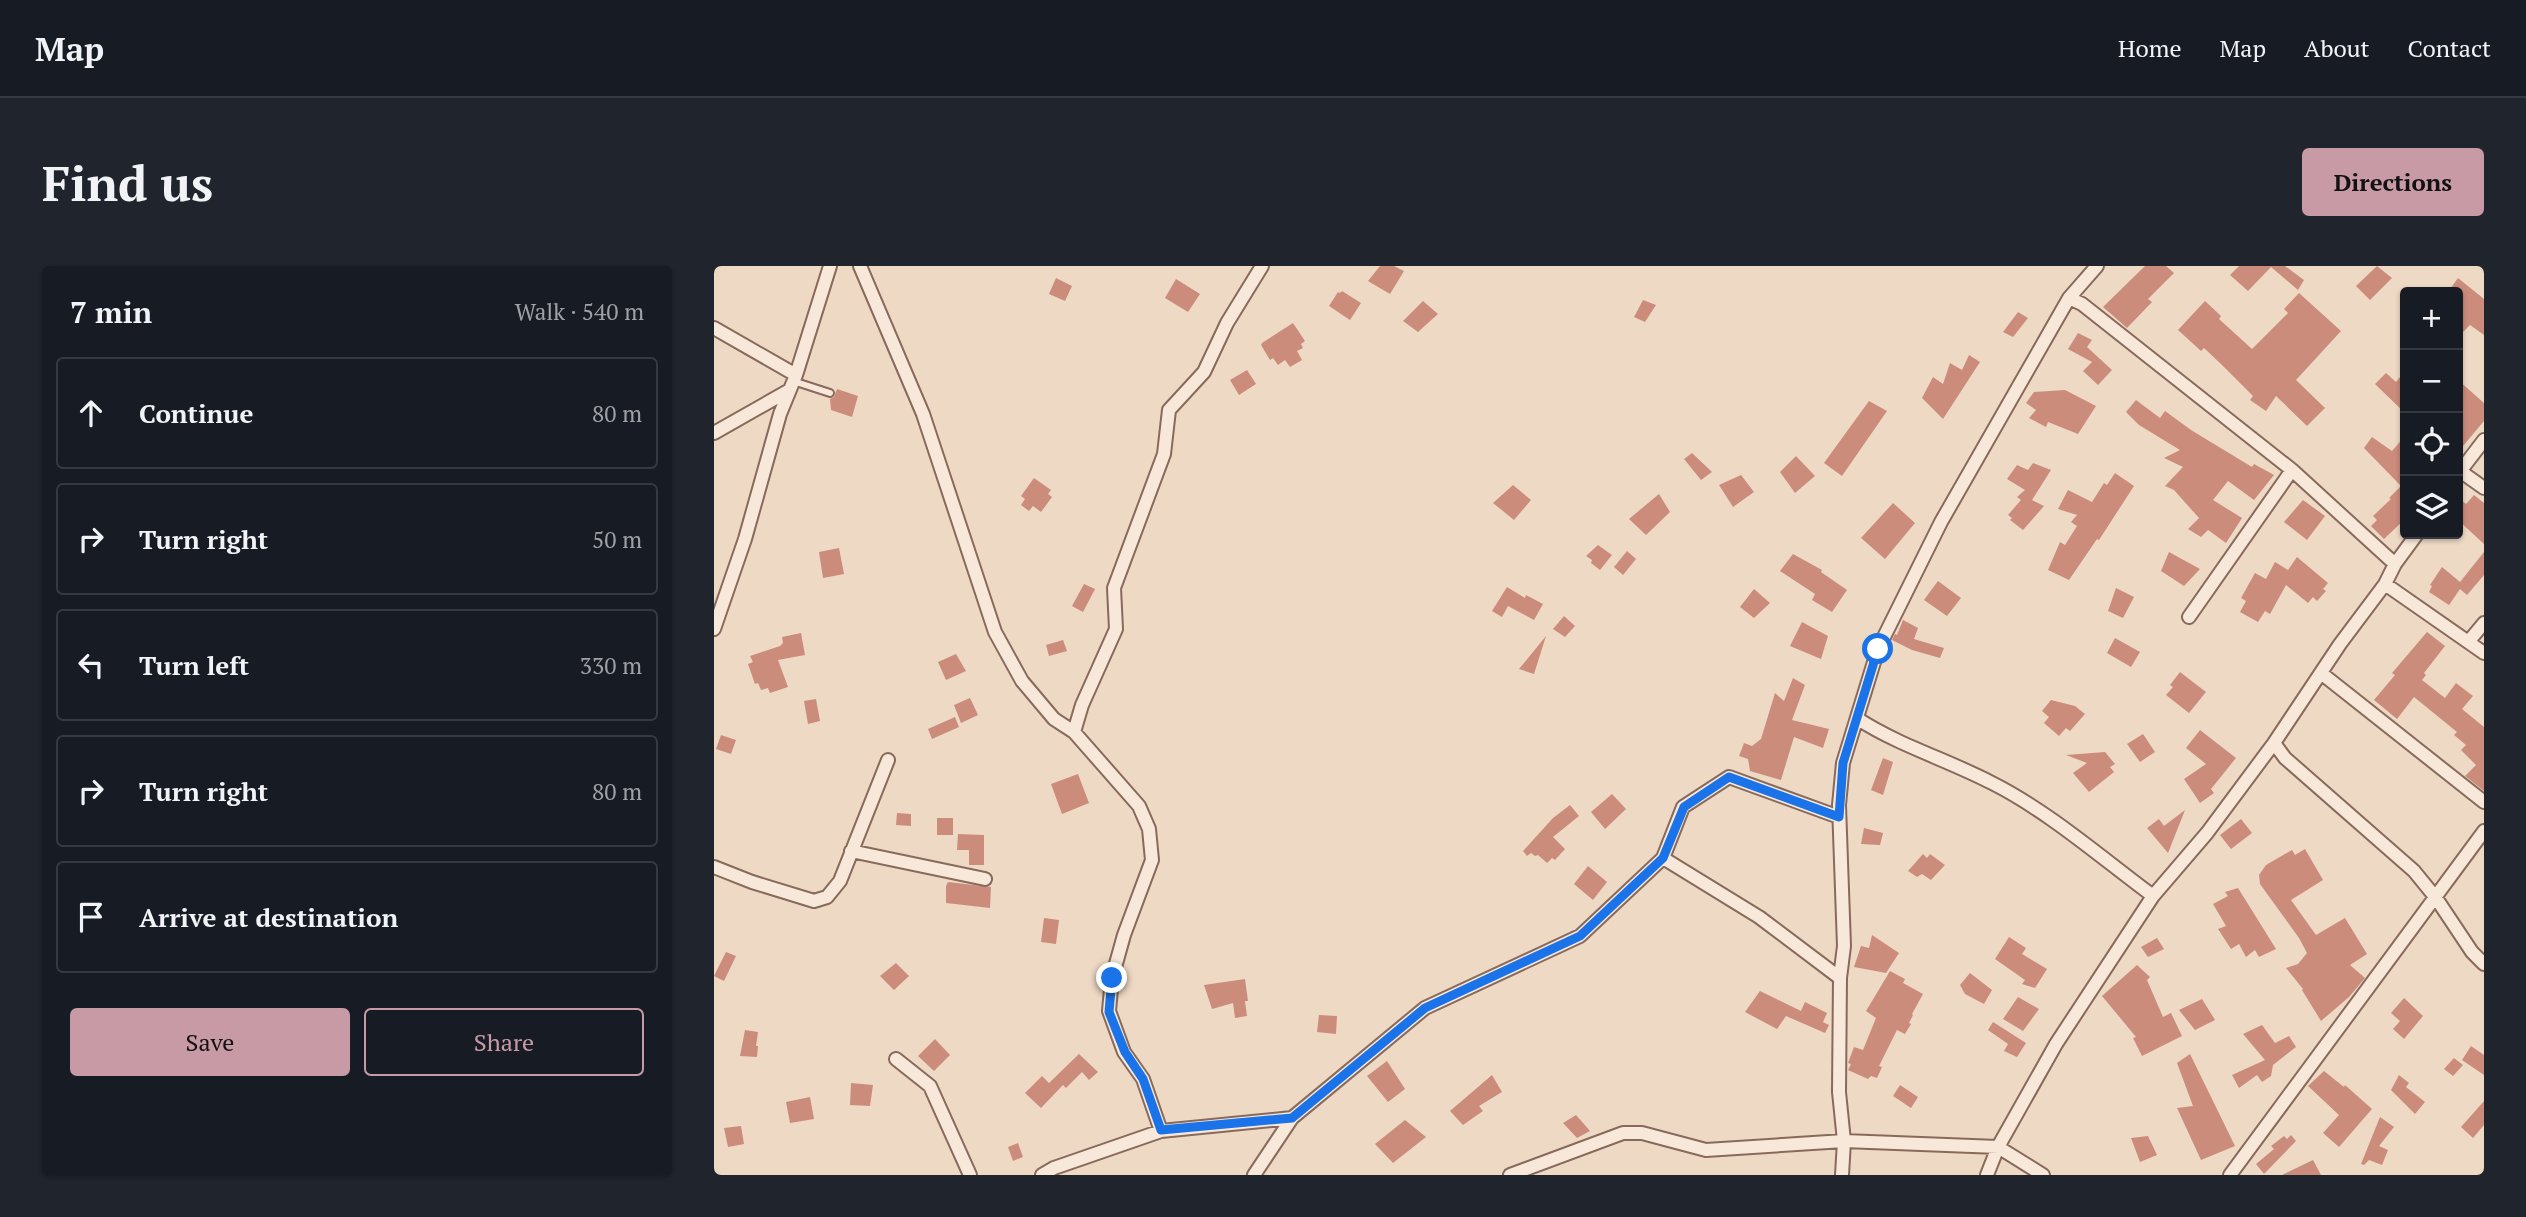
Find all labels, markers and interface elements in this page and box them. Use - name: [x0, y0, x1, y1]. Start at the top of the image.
- text: Map: [35, 27, 104, 70]
- text: Home: [2118, 32, 2182, 64]
- text: Map: [2220, 32, 2266, 64]
- text: About: [2304, 32, 2370, 64]
- text: Contact: [2408, 32, 2491, 64]
- button: Directions: [2302, 148, 2484, 216]
- text: Find us: [42, 150, 213, 215]
- map controls: [2400, 287, 2463, 539]
- button: +: [2400, 287, 2463, 350]
- text: 7 min: [70, 292, 152, 332]
- text: Walk · 540 m: [515, 296, 644, 327]
- button: −: [2400, 350, 2463, 413]
- icon: ahead: [72, 394, 110, 432]
- text: Continue: [139, 396, 253, 430]
- text: 80 m: [592, 398, 642, 429]
- button: locate: [2400, 413, 2463, 476]
- button: layers: [2400, 476, 2463, 539]
- icon: right: [72, 520, 110, 558]
- text: Turn right: [139, 522, 268, 556]
- text: 50 m: [592, 524, 642, 555]
- route start: [1862, 633, 1893, 664]
- icon: left: [72, 646, 110, 684]
- text: Turn left: [139, 648, 249, 682]
- text: 330 m: [580, 650, 642, 681]
- icon: right: [72, 772, 110, 810]
- text: Turn right: [139, 774, 268, 808]
- text: 80 m: [592, 776, 642, 807]
- icon: arrive: [72, 898, 110, 936]
- text: Arrive at destination: [139, 900, 398, 934]
- route end: [1096, 962, 1127, 993]
- button: Save: [70, 1008, 350, 1076]
- button: Share: [364, 1008, 644, 1076]

